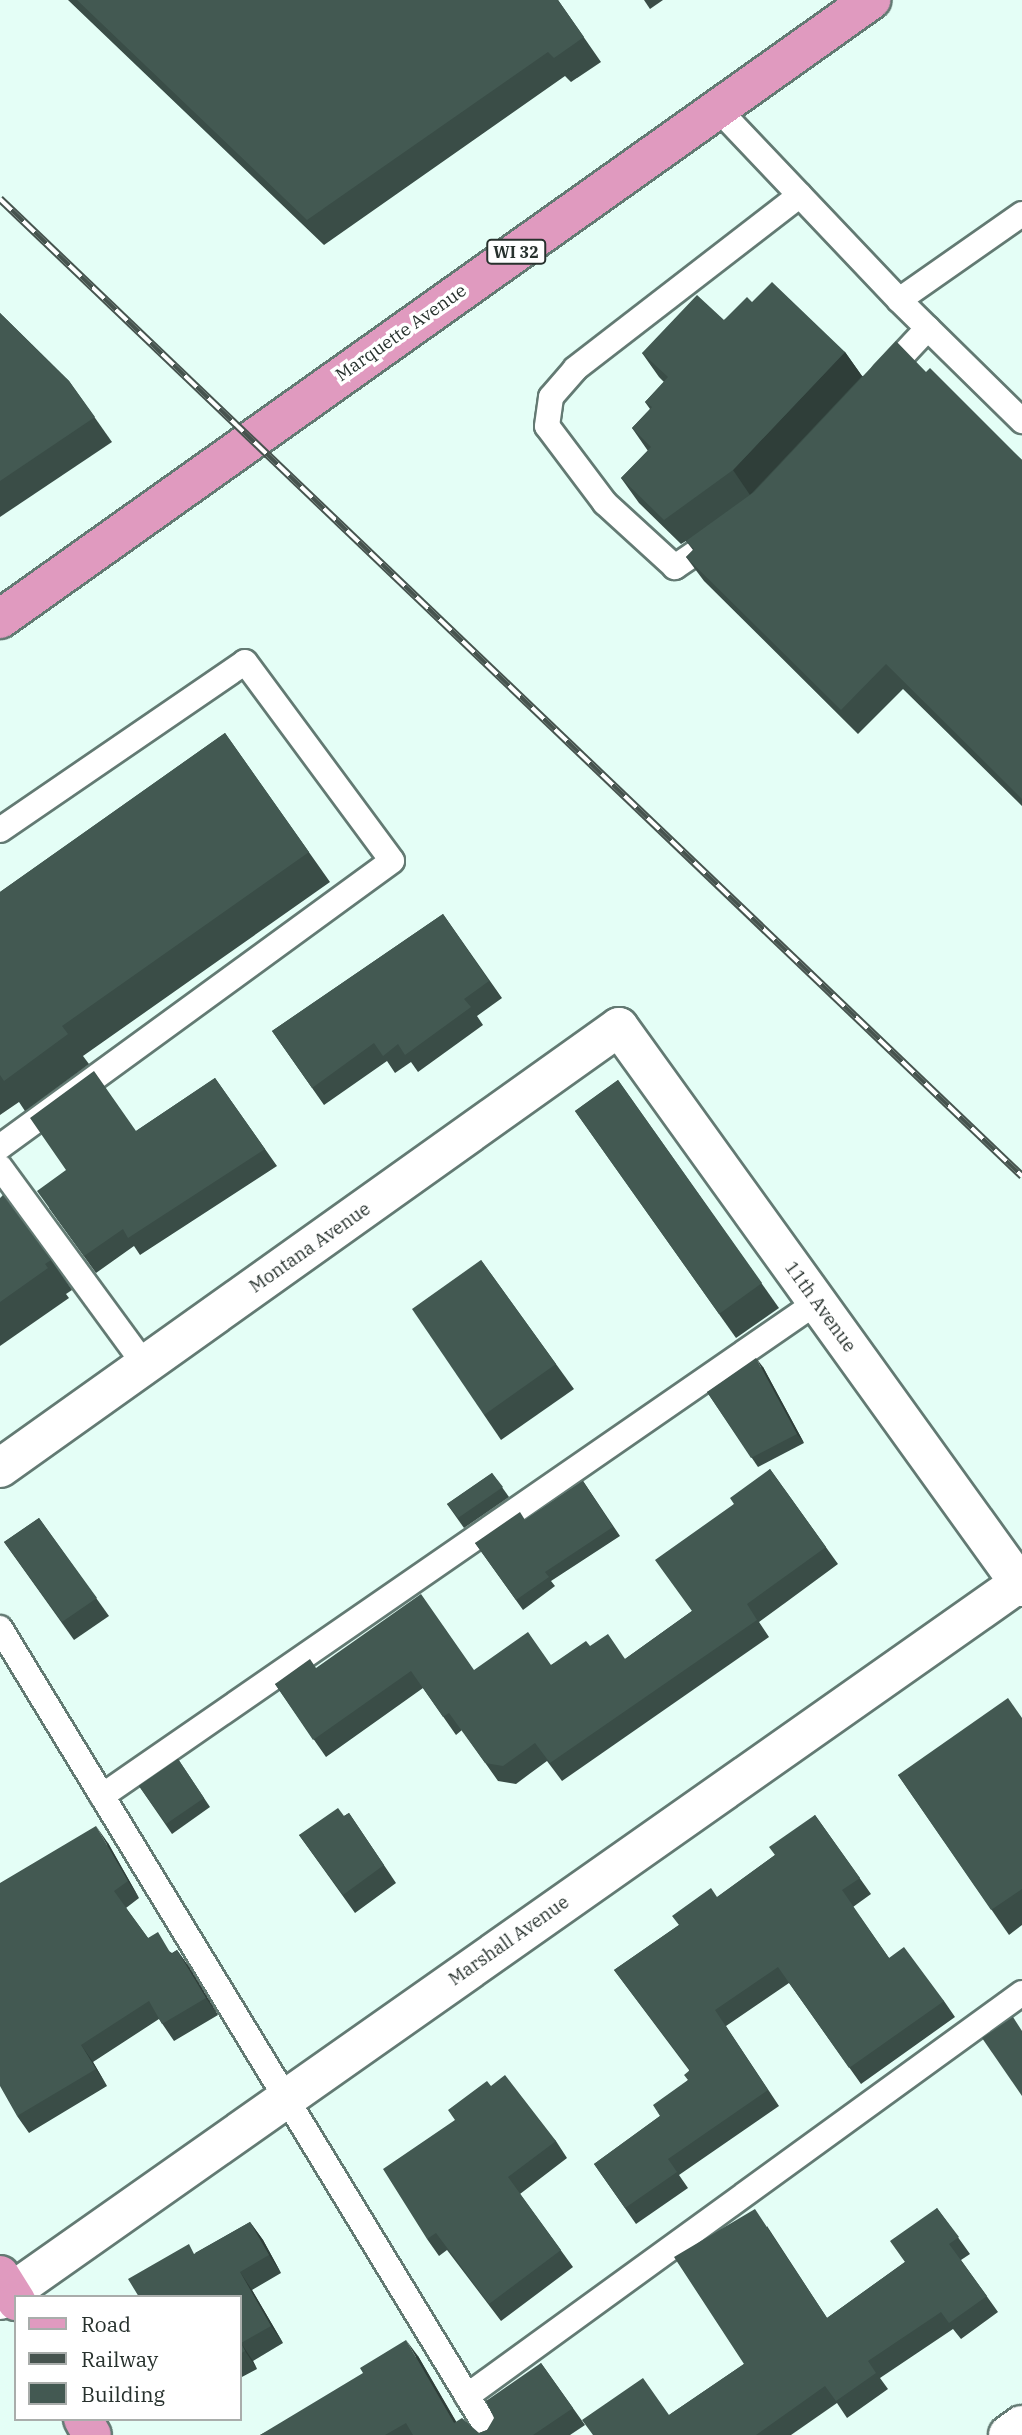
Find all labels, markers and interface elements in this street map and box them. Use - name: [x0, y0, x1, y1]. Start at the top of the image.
- road number: WI 32: [486, 240, 546, 264]
- street label: Marquette Avenue: [331, 280, 471, 386]
- street label: Montana Avenue: [246, 1198, 374, 1298]
- street label: 11th Avenue: [780, 1258, 860, 1356]
- street label: Marshall Avenue: [445, 1892, 573, 1990]
- legend: [14, 2295, 242, 2421]
- text: Road: [81, 2310, 131, 2338]
- text: Railway: [81, 2345, 158, 2373]
- text: Building: [81, 2380, 165, 2408]

